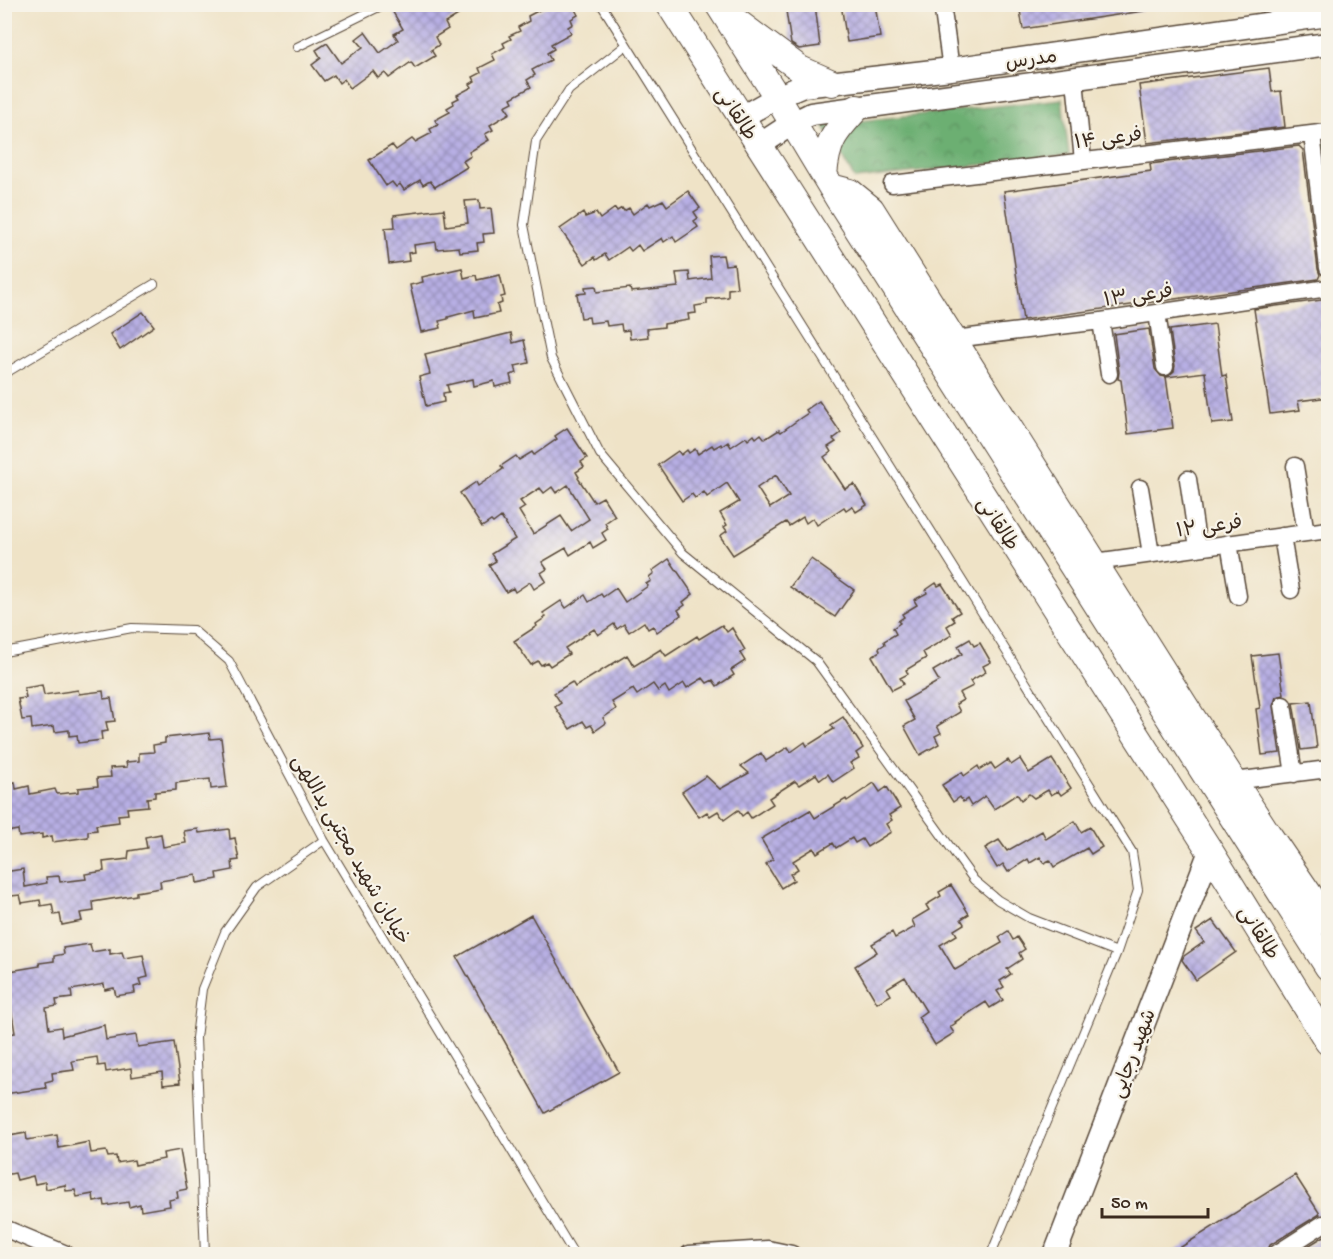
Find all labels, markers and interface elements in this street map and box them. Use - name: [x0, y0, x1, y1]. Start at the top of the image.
- street label: مدرس: [1004, 46, 1059, 76]
- street label: طالقانی: [708, 83, 761, 146]
- street label: فرعی ۱۴: [1073, 124, 1144, 156]
- street label: فرعی ۱۳: [1102, 280, 1175, 314]
- street label: طالقانی: [970, 493, 1023, 556]
- street label: فرعی ۱۲: [1175, 511, 1244, 545]
- street label: خیابان شهید مجتبی یداللهی: [285, 751, 414, 950]
- street label: طالقانی: [1232, 902, 1283, 965]
- street label: شهید رجایی: [1107, 1006, 1163, 1102]
- scale bar: [1102, 1181, 1208, 1219]
- text: 50 m: [1111, 1194, 1148, 1215]

